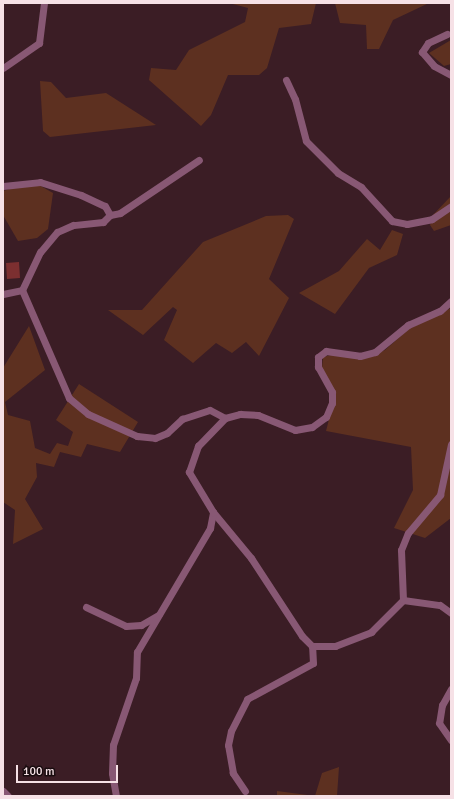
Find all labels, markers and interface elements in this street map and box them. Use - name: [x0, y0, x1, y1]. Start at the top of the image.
- scale bar: [18, 757, 120, 783]
- text: 100 m: [23, 764, 55, 779]

